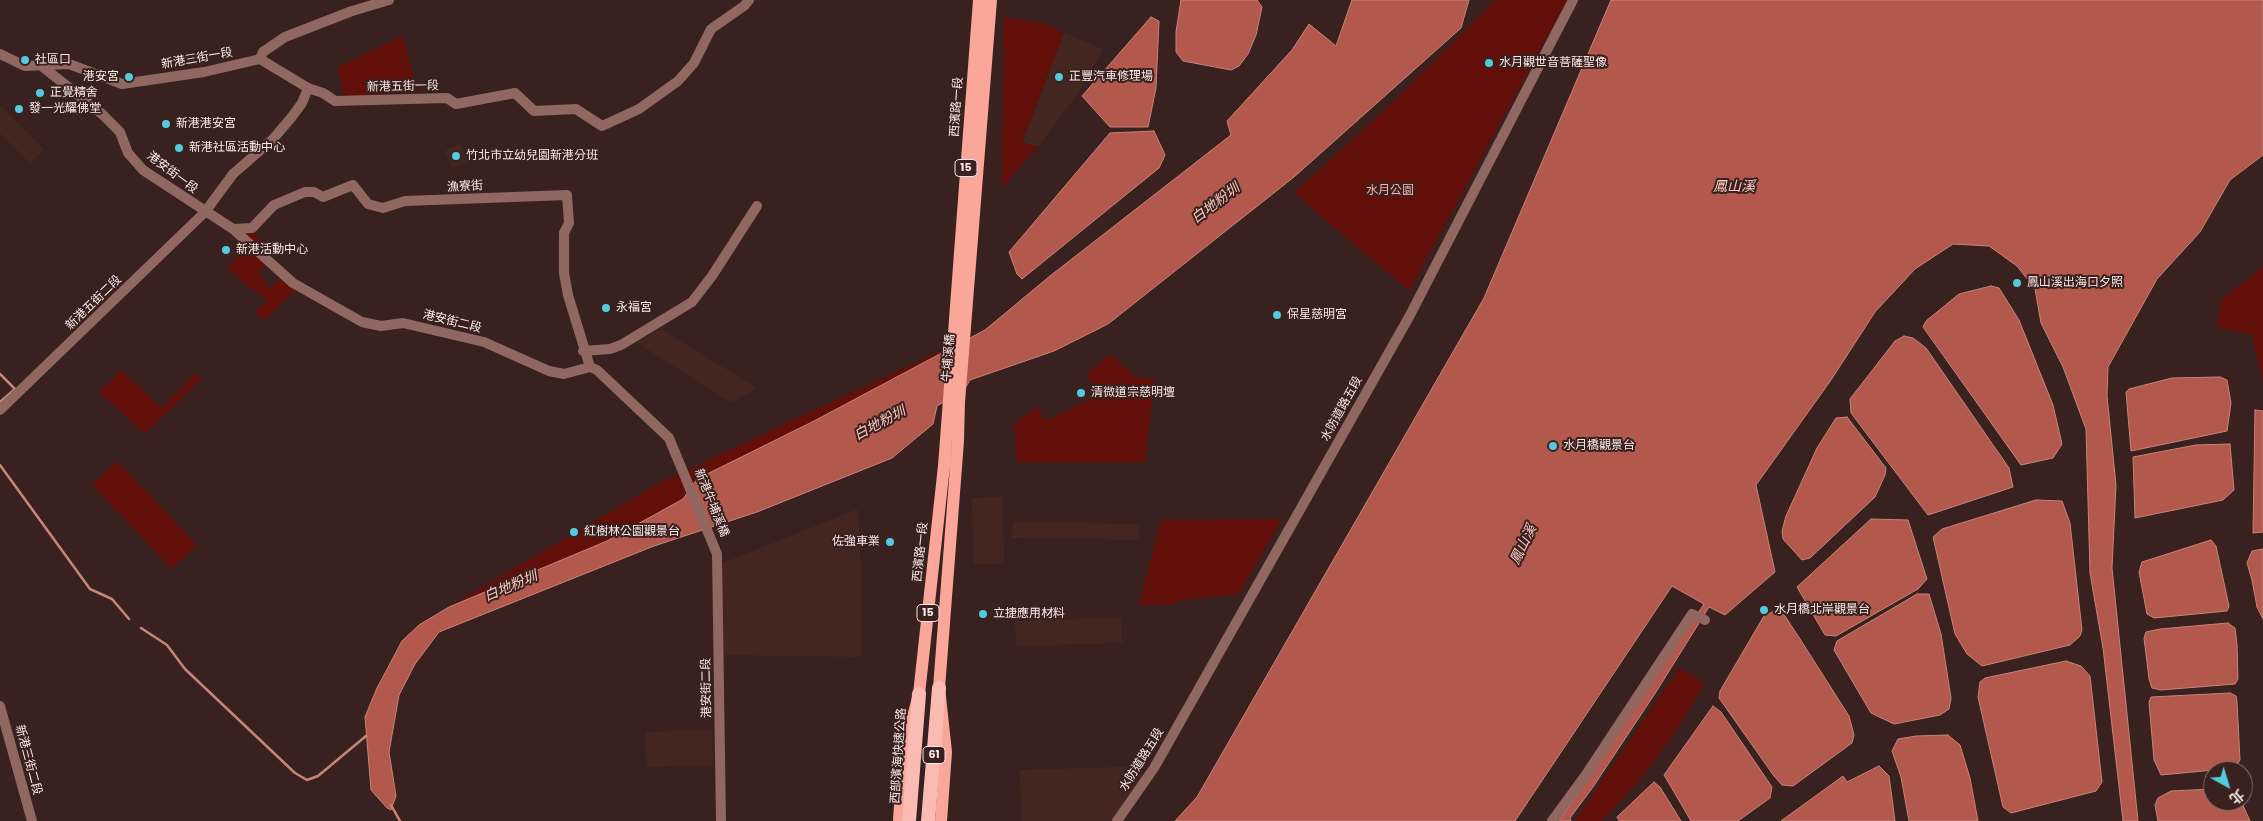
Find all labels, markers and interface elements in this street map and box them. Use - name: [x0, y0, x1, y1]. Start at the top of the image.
- street label: 新港三街一段: [160, 46, 234, 72]
- place label: 社區口: [35, 53, 71, 67]
- marker: 社區口: [19, 54, 31, 66]
- place label: 水月觀世音菩薩聖像: [1499, 56, 1607, 70]
- marker: 水月觀世音菩薩聖像: [1483, 57, 1495, 69]
- place label: 港安宮: [83, 70, 119, 84]
- place label: 正豐汽車修理場: [1069, 70, 1153, 84]
- marker: 港安宮: [123, 71, 135, 83]
- marker: 正豐汽車修理場: [1053, 71, 1065, 83]
- street label: 西濱路一段: [948, 77, 966, 137]
- street label: 新港五街一段: [367, 79, 439, 95]
- place label: 正覺精舍: [50, 86, 98, 100]
- marker: 正覺精舍: [34, 87, 46, 99]
- place label: 發一光耀佛堂: [29, 102, 101, 116]
- marker: 發一光耀佛堂: [13, 103, 25, 115]
- place label: 新港港安宮: [176, 117, 236, 131]
- marker: 新港港安宮: [160, 118, 172, 130]
- place label: 新港社區活動中心: [189, 141, 285, 155]
- marker: 新港社區活動中心: [173, 142, 185, 154]
- street label: 港安街一段: [144, 149, 200, 197]
- place label: 竹北市立幼兒園新港分班: [466, 149, 598, 163]
- marker: 竹北市立幼兒園新港分班: [450, 150, 462, 162]
- road number: 15: [955, 160, 977, 177]
- street label: 漁寮街: [447, 179, 483, 195]
- water label: 鳳山溪: [1713, 179, 1755, 195]
- water label: 白地粉圳: [1189, 180, 1243, 228]
- park label: 水月公園: [1366, 184, 1414, 198]
- place label: 新港活動中心: [236, 243, 308, 257]
- marker: 新港活動中心: [220, 244, 232, 256]
- street label: 新港五街二段: [63, 273, 125, 333]
- place label: 鳳山溪出海口夕照: [2027, 276, 2123, 290]
- marker: 鳳山溪出海口夕照: [2011, 277, 2023, 289]
- place label: 永福宮: [616, 301, 652, 315]
- marker: 永福宮: [600, 302, 612, 314]
- street label: 港安街二段: [421, 308, 483, 336]
- place label: 保星慈明宮: [1287, 308, 1347, 322]
- marker: 保星慈明宮: [1271, 309, 1283, 321]
- street label: 牛埔溪橋: [940, 333, 958, 383]
- street label: 水防道路五段: [1318, 374, 1366, 444]
- place label: 清微道宗慈明壇: [1091, 386, 1175, 400]
- marker: 清微道宗慈明壇: [1075, 387, 1087, 399]
- water label: 白地粉圳: [851, 403, 909, 445]
- place label: 水月橋觀景台: [1563, 439, 1635, 453]
- marker: 水月橋觀景台: [1547, 440, 1559, 452]
- street label: 新港牛埔溪橋: [691, 467, 731, 539]
- street label: 西濱路一段: [911, 521, 931, 583]
- water label: 鳳山溪: [1507, 522, 1541, 568]
- place label: 紅樹林公園觀景台: [584, 525, 680, 539]
- marker: 紅樹林公園觀景台: [568, 526, 580, 538]
- place label: 佐強車業: [832, 535, 880, 549]
- marker: 佐強車業: [884, 536, 896, 548]
- water label: 白地粉圳: [482, 568, 540, 606]
- place label: 水月橋北岸觀景台: [1774, 603, 1870, 617]
- road number: 15: [917, 604, 939, 622]
- marker: 水月橋北岸觀景台: [1758, 604, 1770, 616]
- place label: 立捷應用材料: [993, 607, 1065, 621]
- marker: 立捷應用材料: [977, 608, 989, 620]
- street label: 港安街二段: [699, 658, 715, 718]
- street label: 西部濱海快速公路: [888, 708, 910, 804]
- street label: 新港三街二段: [12, 723, 44, 797]
- street label: 水防道路五段: [1117, 726, 1167, 794]
- road number: 61: [923, 746, 945, 764]
- north arrow: [2203, 761, 2253, 811]
- text: 北: [2225, 785, 2249, 809]

